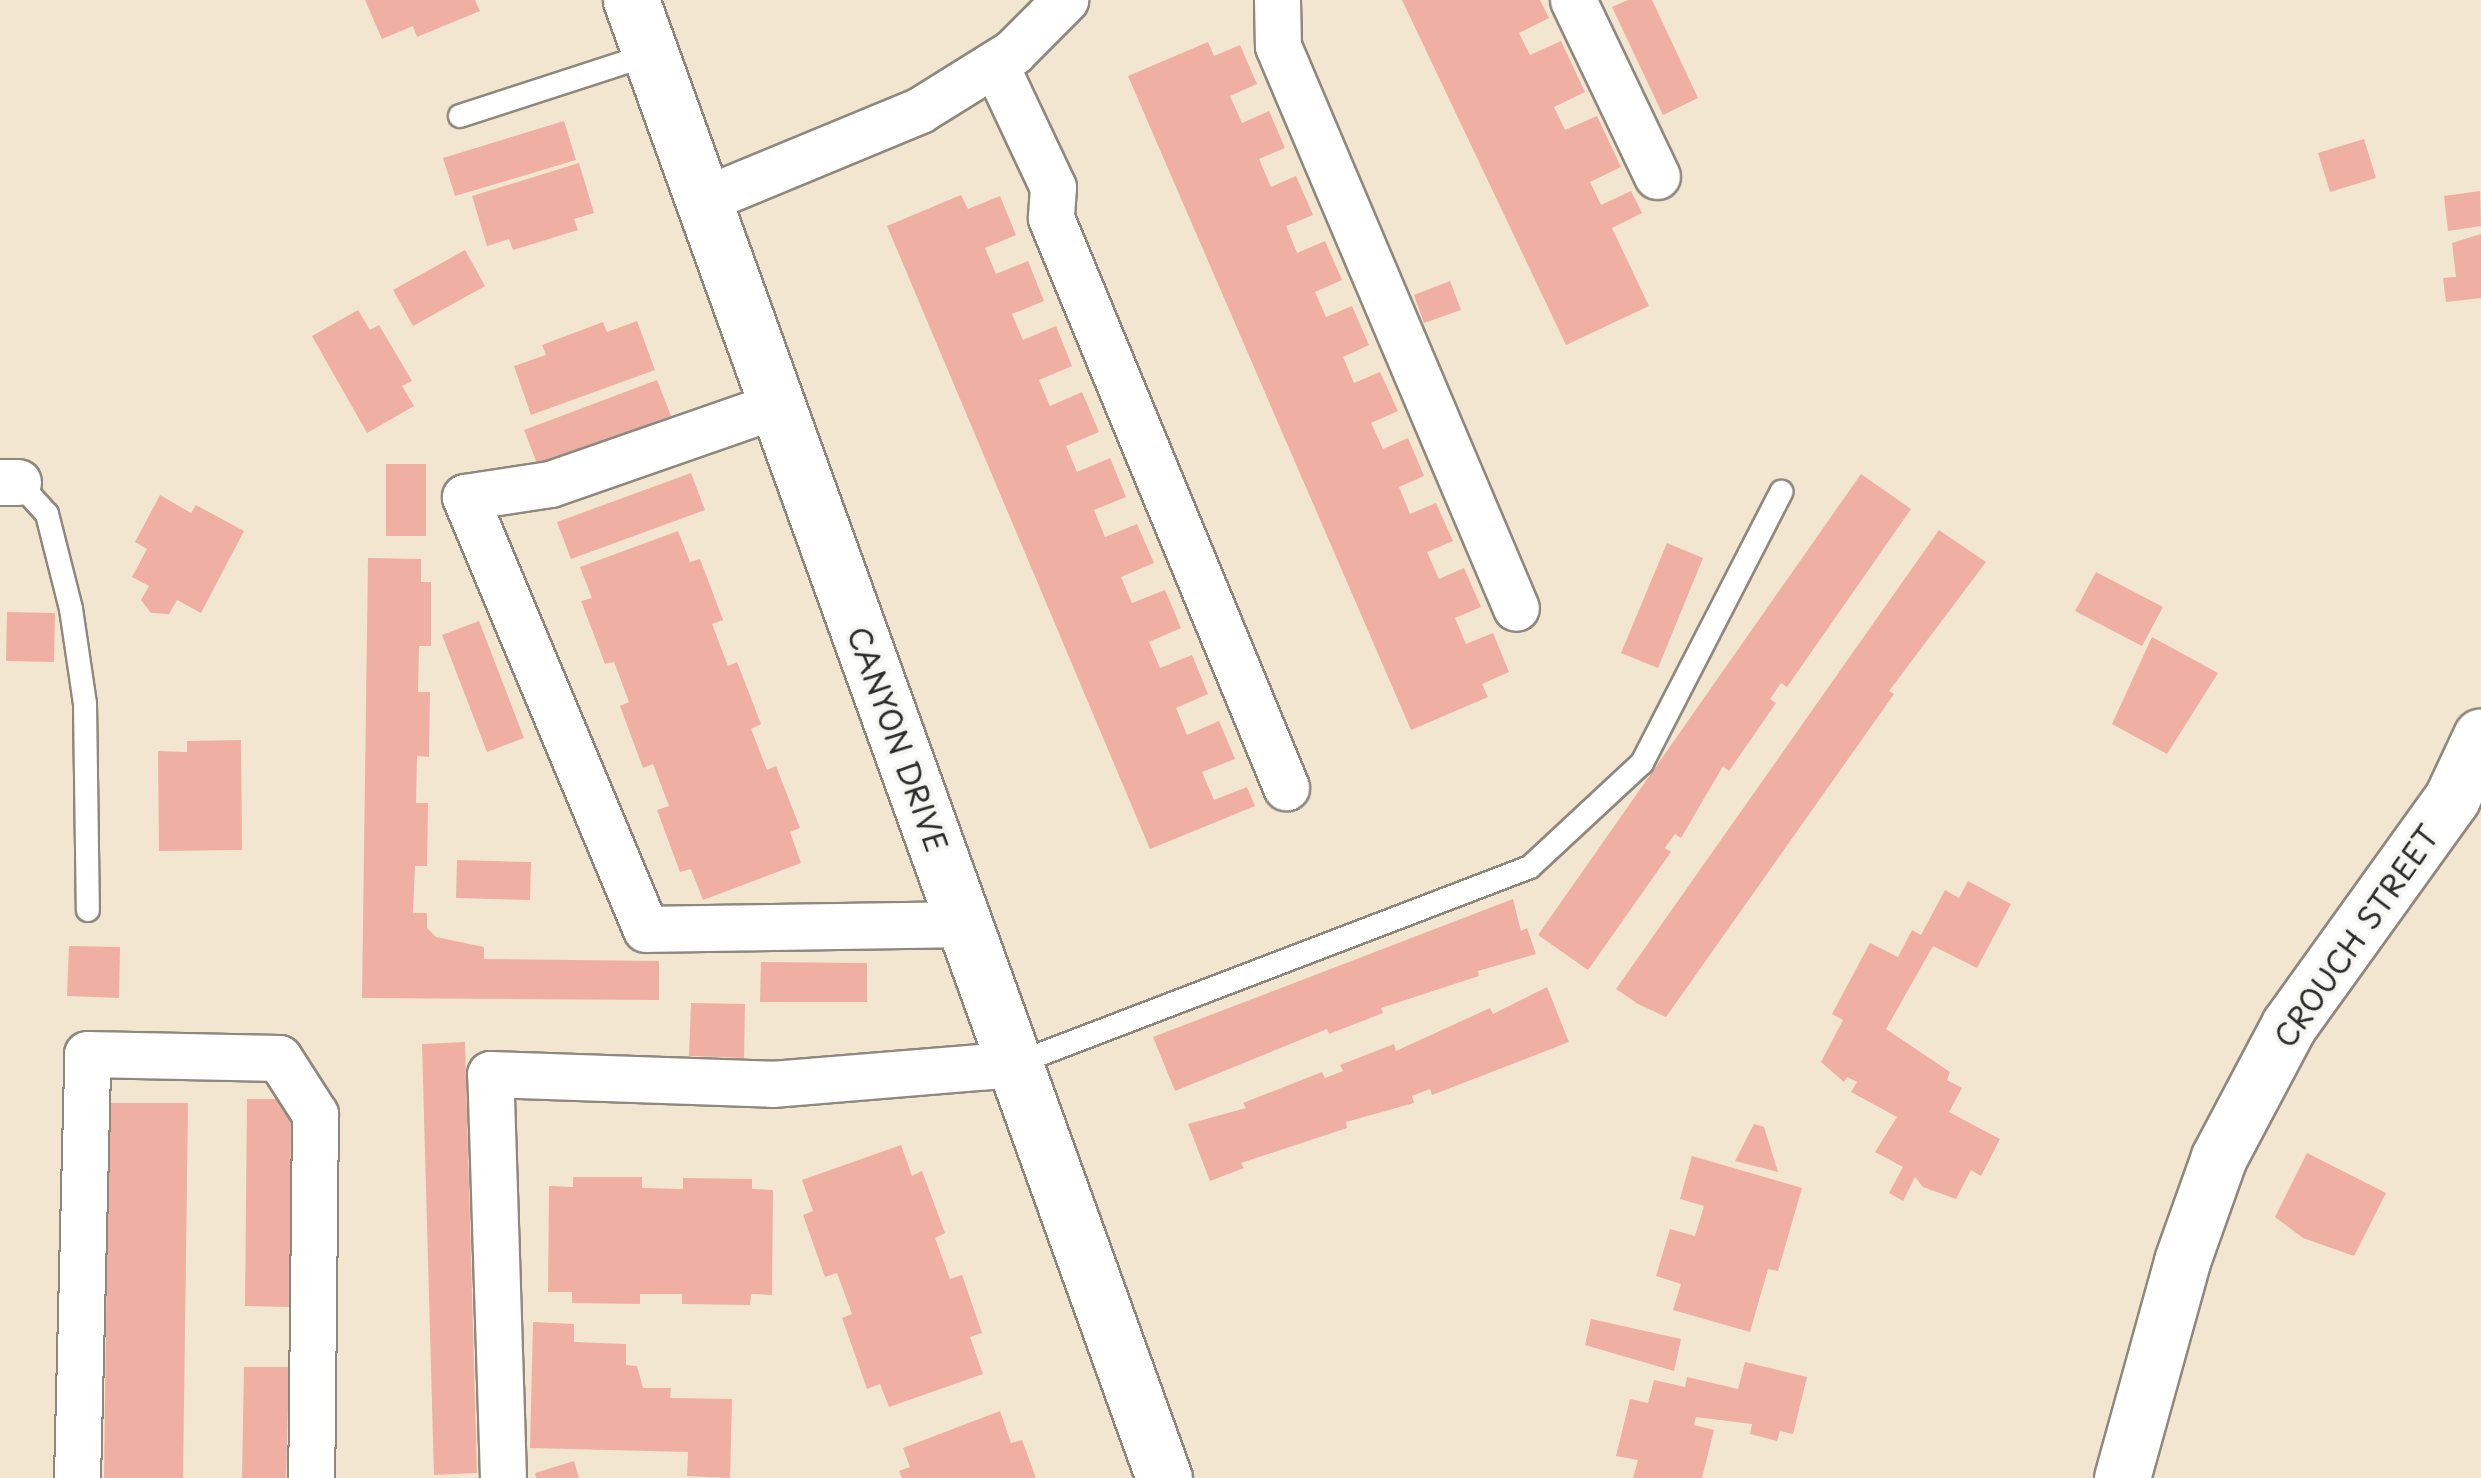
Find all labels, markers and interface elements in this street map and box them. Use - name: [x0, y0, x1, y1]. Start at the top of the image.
- street label: CANYON DRIVE: [840, 621, 956, 857]
- street label: CROUCH STREET: [2266, 818, 2446, 1054]

